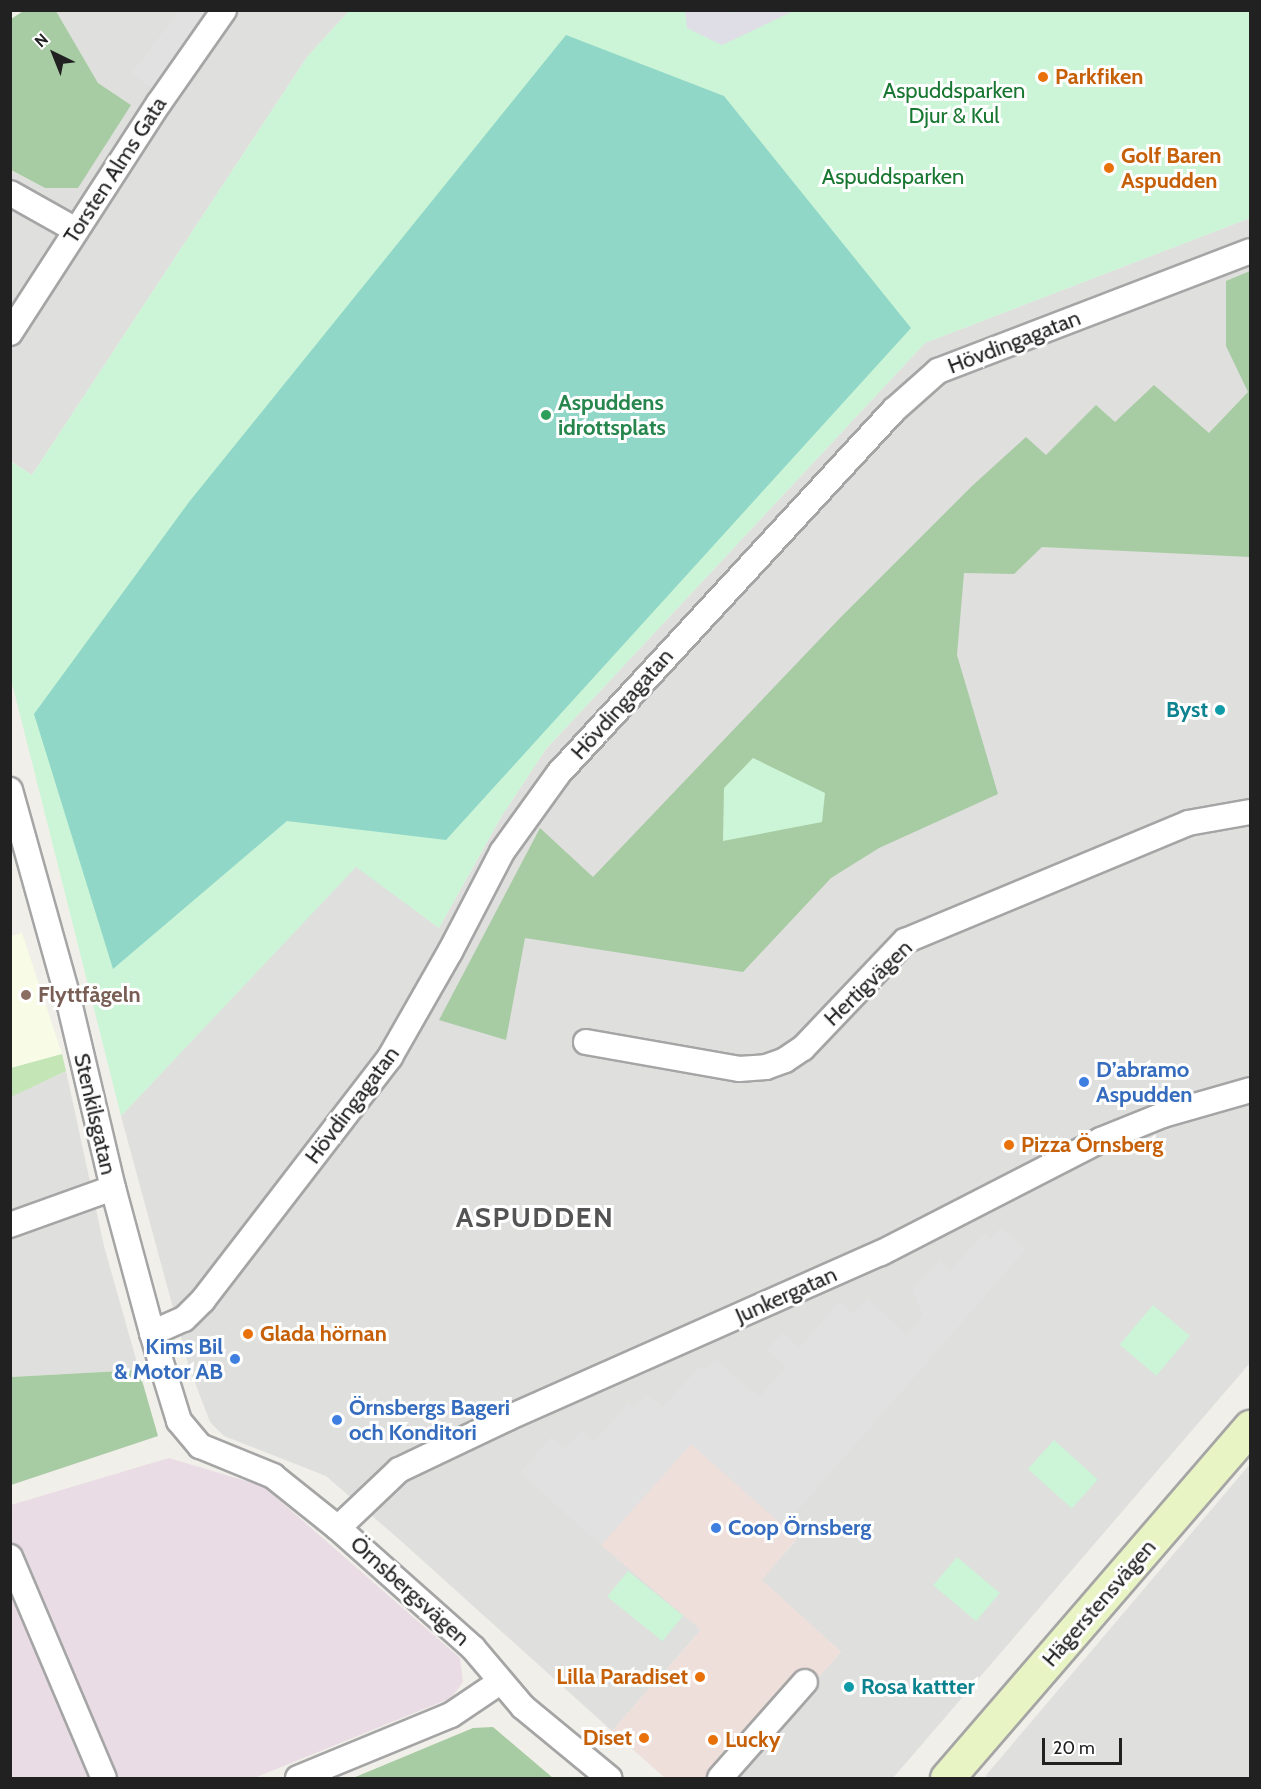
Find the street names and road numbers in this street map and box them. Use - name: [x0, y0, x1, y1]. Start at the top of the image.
- street label: Torsten Alms Gata: [58, 92, 172, 248]
- street label: Hövdingagatan: [944, 305, 1084, 379]
- street label: Hövdingagatan: [565, 643, 679, 765]
- street label: Hertigvägen: [818, 935, 918, 1031]
- street label: Hövdingagatan: [299, 1041, 405, 1169]
- street label: Stenkilsgatan: [68, 1051, 122, 1177]
- street label: Junkergatan: [731, 1261, 841, 1329]
- street label: Örnsbergsvägen: [345, 1531, 475, 1651]
- street label: Hägerstensvägen: [1037, 1534, 1161, 1672]

